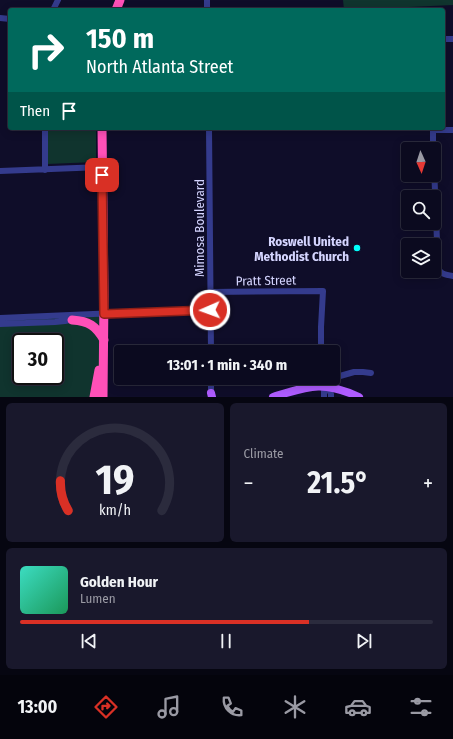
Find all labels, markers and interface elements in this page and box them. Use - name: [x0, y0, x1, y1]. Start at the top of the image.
- text: 150 m: [86, 22, 154, 55]
- icon: right: [20, 24, 72, 76]
- text: North Atlanta Street: [86, 56, 234, 78]
- icon: arrive: [58, 100, 80, 122]
- text: Then: [20, 102, 50, 120]
- north arrow: [401, 142, 441, 182]
- map controls: [401, 142, 441, 278]
- pin: [85, 158, 119, 192]
- icon: arrive: [91, 164, 113, 186]
- street label: Mimosa Boulevard: [192, 179, 207, 277]
- button: search: [401, 190, 441, 230]
- place label: Roswell United Methodist Church: [254, 234, 349, 264]
- button: layers: [401, 238, 441, 278]
- marker: Roswell United Methodist Church: [352, 243, 362, 253]
- street label: Pratt Street: [236, 272, 297, 289]
- position arrow: [189, 289, 231, 331]
- speed limit sign: 30: [12, 333, 64, 385]
- text: 13:01 · 1 min · 340 m: [167, 356, 287, 374]
- text: Climate: [244, 446, 284, 461]
- text: 19: [95, 454, 134, 504]
- text: 21.5°: [307, 465, 369, 501]
- text: −: [244, 470, 253, 497]
- text: +: [423, 470, 433, 497]
- text: km/h: [99, 501, 131, 518]
- text: Golden Hour: [80, 573, 158, 591]
- text: Lumen: [80, 591, 116, 606]
- icon: previous: [78, 630, 100, 652]
- icon: pause: [215, 630, 237, 652]
- icon: next: [353, 630, 375, 652]
- icon: directions: [92, 693, 120, 721]
- icon: music: [155, 693, 183, 721]
- icon: phone: [218, 693, 246, 721]
- icon: climate: [281, 693, 309, 721]
- icon: car: [344, 693, 372, 721]
- icon: filters: [407, 693, 435, 721]
- text: 13:00: [18, 696, 57, 718]

